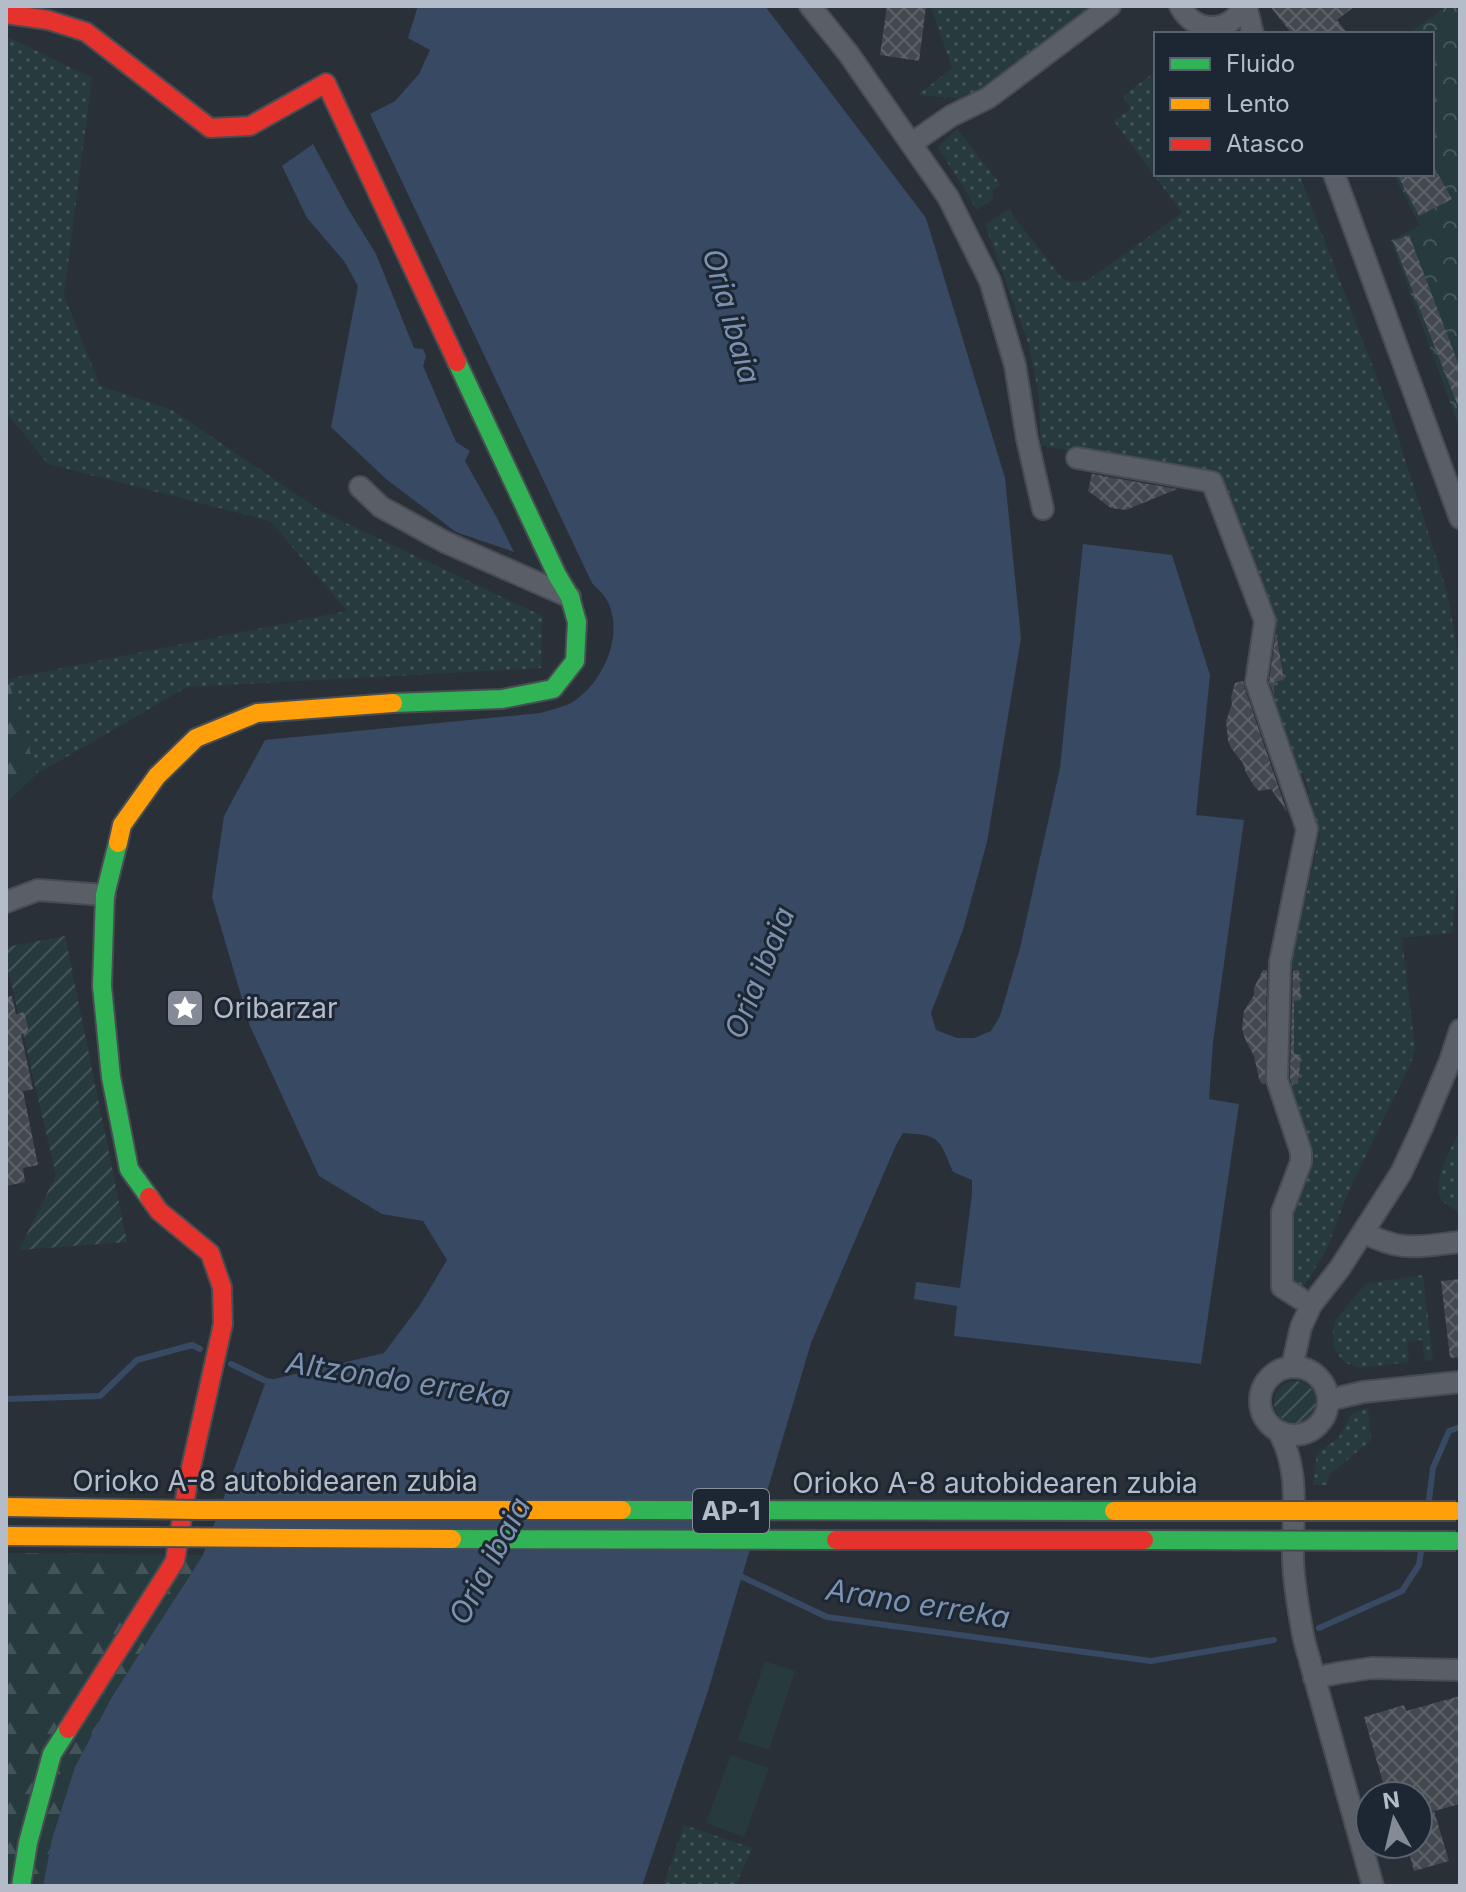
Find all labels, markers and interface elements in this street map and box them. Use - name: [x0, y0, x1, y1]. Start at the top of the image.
- legend: [1154, 32, 1434, 176]
- text: Fluido: [1226, 49, 1295, 78]
- text: Lento: [1226, 89, 1290, 118]
- text: Atasco: [1226, 129, 1304, 158]
- water label: Oria ibaia: [696, 244, 768, 387]
- water label: Oria ibaia: [716, 902, 802, 1044]
- place icon: Oribarzar: [164, 987, 206, 1029]
- place label: Oribarzar: [213, 991, 338, 1025]
- water label: Altzondo erreka: [283, 1343, 513, 1414]
- street label: Orioko A-8 autobidearen zubia: [72, 1464, 478, 1498]
- street label: Orioko A-8 autobidearen zubia: [792, 1466, 1198, 1500]
- road number: AP-1: [693, 1489, 769, 1533]
- water label: Oria ibaia: [441, 1491, 538, 1630]
- water label: Arano erreka: [823, 1571, 1013, 1635]
- north arrow: [1354, 1780, 1434, 1860]
- text: N: [1381, 1786, 1401, 1814]

